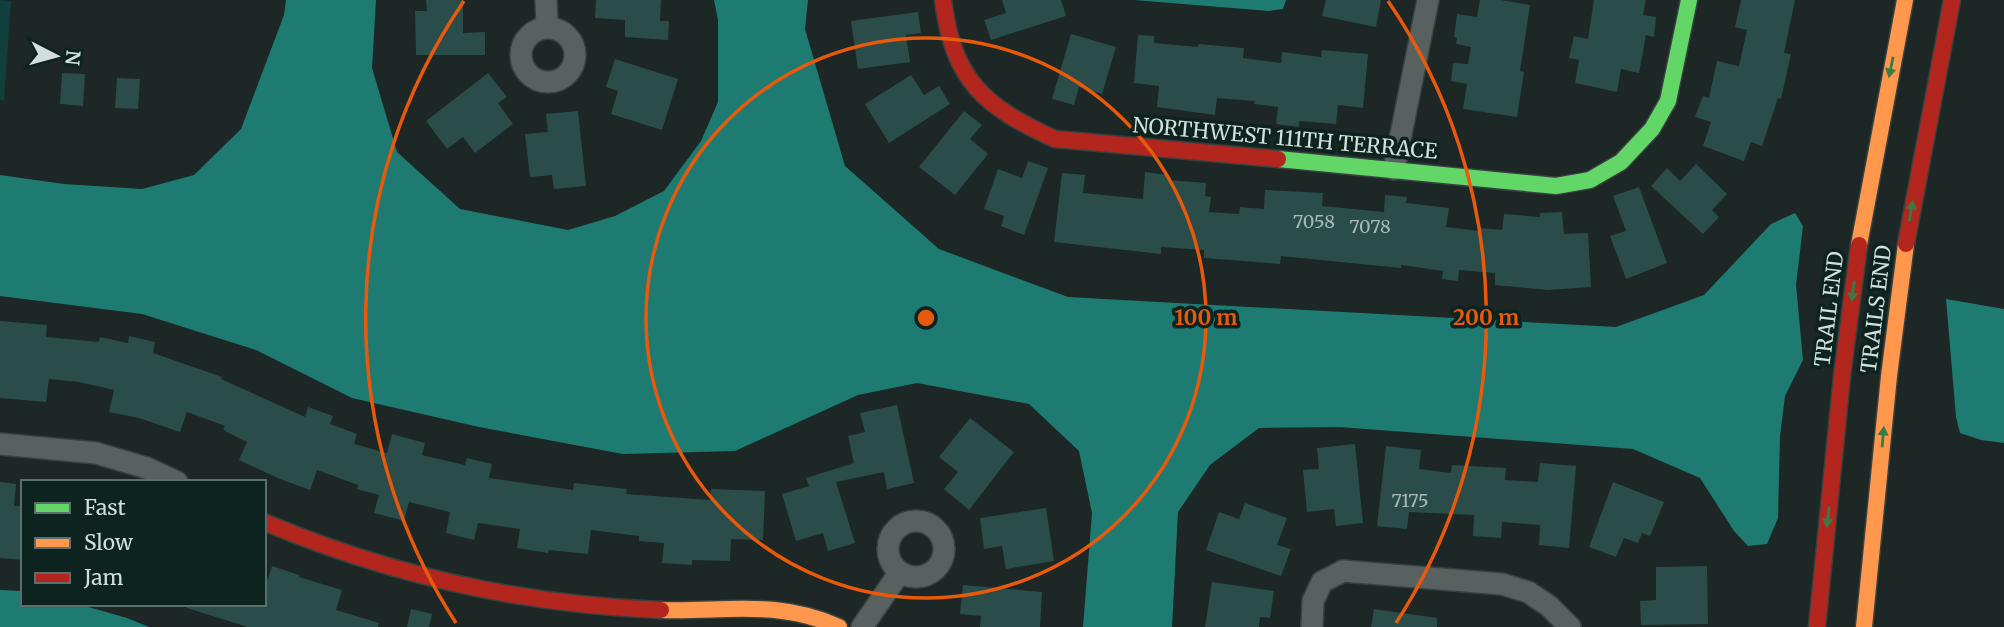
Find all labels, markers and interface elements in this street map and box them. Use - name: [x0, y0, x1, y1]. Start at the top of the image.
- north arrow: [21, 21, 91, 91]
- text: N: [60, 49, 86, 66]
- one-way arrow: [1886, 56, 1897, 78]
- street label: NORTHWEST 111TH TERRACE: [1131, 111, 1439, 165]
- one-way arrow: [1906, 200, 1917, 222]
- house number: 7058: [1293, 210, 1335, 233]
- house number: 7078: [1349, 215, 1391, 238]
- street label: TRAILS END: [1855, 243, 1897, 374]
- street label: TRAIL END: [1809, 250, 1849, 368]
- one-way arrow: [1847, 280, 1858, 302]
- text: 100 m: [1175, 304, 1237, 331]
- text: 200 m: [1453, 304, 1519, 331]
- centre of rings: [914, 306, 938, 330]
- one-way arrow: [1878, 426, 1889, 448]
- legend: [21, 480, 266, 606]
- house number: 7175: [1391, 489, 1429, 512]
- text: Fast: [84, 494, 126, 521]
- one-way arrow: [1822, 506, 1833, 528]
- text: Slow: [84, 529, 133, 556]
- text: Jam: [83, 564, 123, 591]

